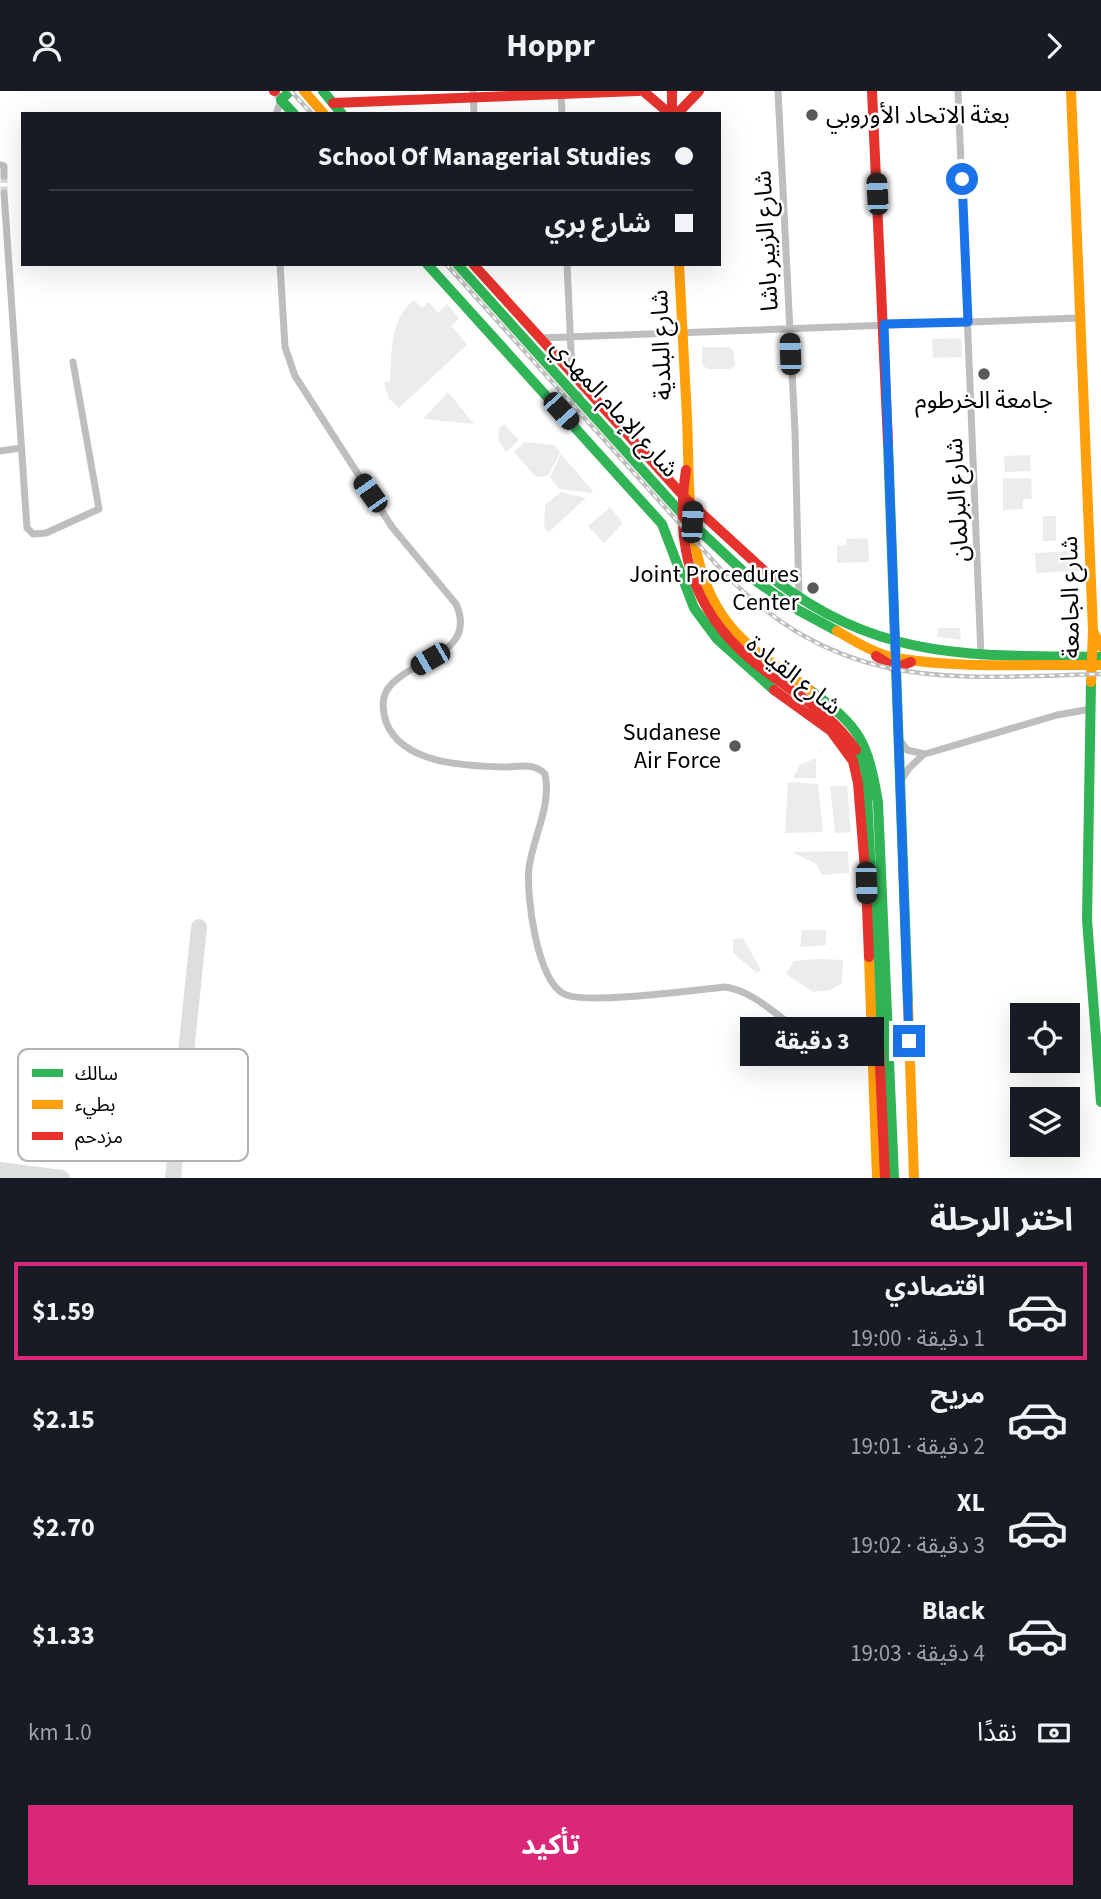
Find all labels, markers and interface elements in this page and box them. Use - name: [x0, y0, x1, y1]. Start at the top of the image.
- text: Hoppr: [506, 23, 595, 69]
- icon: person: [28, 27, 66, 65]
- icon: forward: [1035, 27, 1073, 65]
- place label: بعثة الاتحاد الأوروبي: [826, 98, 1010, 134]
- marker: بعثة الاتحاد الأوروبي: [804, 107, 820, 123]
- text: School Of Managerial Studies: [318, 138, 651, 175]
- route start: [946, 163, 978, 195]
- street label: شارع الزبير باشا: [745, 170, 788, 312]
- car: [866, 172, 889, 216]
- text: شارع بري: [545, 205, 651, 242]
- street label: شارع البلدية: [642, 289, 681, 401]
- street label: شارع الإمام المهدي: [542, 331, 687, 486]
- car: [779, 333, 802, 375]
- marker: جامعة الخرطوم: [976, 366, 992, 382]
- place label: جامعة الخرطوم: [915, 383, 1053, 418]
- car: [540, 388, 583, 434]
- street label: شارع البرلمان: [937, 437, 978, 563]
- car: [350, 470, 391, 516]
- car: [681, 500, 704, 544]
- street label: شارع الجامعة: [1052, 535, 1089, 659]
- place label: Joint Procedures Center: [629, 557, 800, 620]
- marker: Joint Procedures Center: [805, 580, 821, 596]
- street label: شارع القيادة: [739, 627, 849, 724]
- car: [407, 639, 454, 679]
- place label: Sudanese Air Force: [623, 715, 721, 778]
- marker: Sudanese Air Force: [727, 738, 743, 754]
- car: [855, 862, 878, 904]
- map controls: [1010, 1003, 1080, 1157]
- button: locate: [1010, 1003, 1080, 1073]
- callout: 3 دقيقة: [741, 1017, 884, 1065]
- text: 3 دقيقة: [775, 1025, 849, 1058]
- route end: [893, 1025, 925, 1057]
- legend: [18, 1049, 248, 1161]
- text: سالك: [75, 1061, 118, 1088]
- button: layers: [1010, 1087, 1080, 1157]
- text: بطيء: [75, 1092, 115, 1119]
- text: مزدحم: [75, 1124, 123, 1151]
- text: اختر الرحلة: [930, 1197, 1073, 1243]
- text: اقتصادي: [885, 1268, 985, 1305]
- icon: car: [1006, 1280, 1069, 1343]
- text: $1.59: [32, 1293, 95, 1330]
- text: 1 دقيقة · 19:00: [850, 1322, 985, 1355]
- text: مريح: [930, 1376, 985, 1413]
- icon: car: [1006, 1388, 1069, 1451]
- text: $2.15: [32, 1401, 95, 1438]
- text: 2 دقيقة · 19:01: [850, 1430, 985, 1463]
- text: XL: [957, 1484, 985, 1521]
- icon: car: [1006, 1496, 1069, 1559]
- text: $2.70: [32, 1509, 95, 1546]
- text: 3 دقيقة · 19:02: [850, 1529, 985, 1562]
- text: Black: [922, 1592, 985, 1629]
- icon: car: [1006, 1604, 1069, 1667]
- text: $1.33: [32, 1617, 95, 1654]
- text: 4 دقيقة · 19:03: [850, 1637, 985, 1670]
- text: نقدًا: [977, 1714, 1017, 1751]
- icon: cash: [1035, 1714, 1073, 1752]
- text: 1.0 km: [28, 1716, 92, 1749]
- button: تأكيد: [28, 1805, 1073, 1885]

